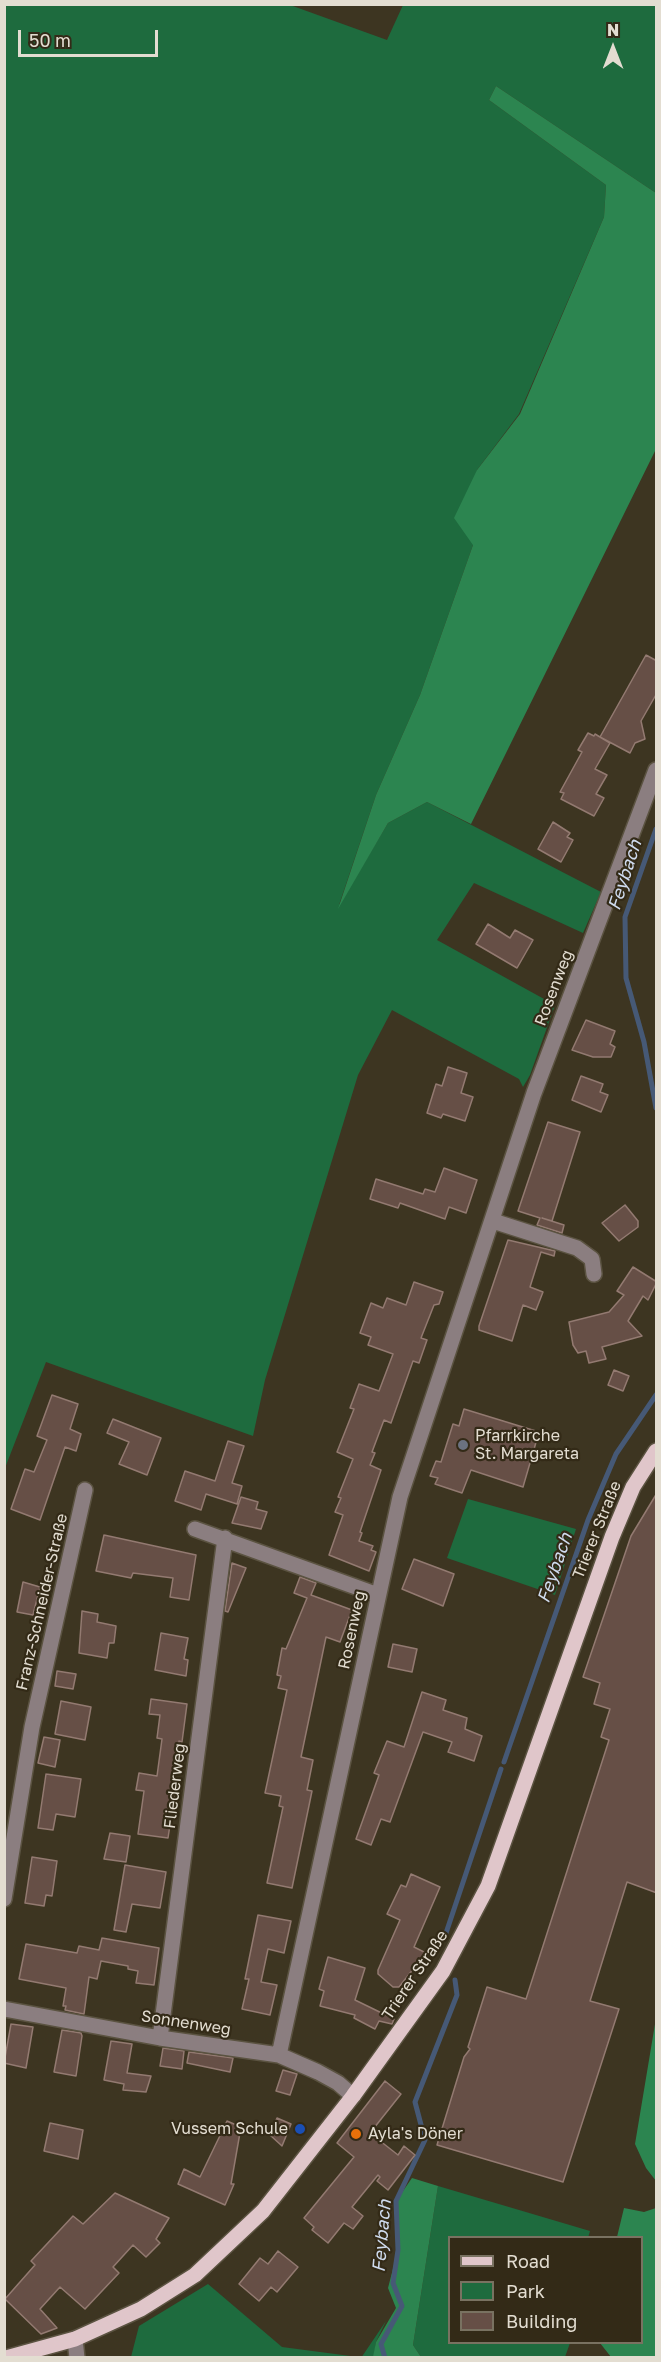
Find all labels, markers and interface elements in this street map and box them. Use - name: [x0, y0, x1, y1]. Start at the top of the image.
- scale bar: [21, 18, 160, 56]
- north arrow: [583, 18, 643, 78]
- text: N: [607, 20, 619, 40]
- text: 50 m: [29, 29, 71, 51]
- water label: Feybach: [603, 837, 647, 913]
- street label: Rosenweg: [531, 947, 577, 1029]
- place label: Pfarrkirche St. Margareta: [475, 1426, 579, 1464]
- marker: Pfarrkirche St. Margareta: [456, 1438, 470, 1452]
- street label: Trierer Straße: [569, 1478, 625, 1582]
- street label: Franz-Schneider-Straße: [12, 1512, 72, 1692]
- water label: Feybach: [533, 1530, 577, 1606]
- street label: Rosenweg: [334, 1589, 370, 1671]
- street label: Fliederweg: [160, 1742, 190, 1830]
- street label: Trierer Straße: [378, 1927, 452, 2023]
- street label: Sonnenweg: [140, 2006, 232, 2040]
- place label: Vussem Schule: [171, 2119, 288, 2139]
- marker: Vussem Schule: [293, 2122, 307, 2136]
- place label: Ayla's Döner: [368, 2124, 463, 2144]
- marker: Ayla's Döner: [349, 2127, 363, 2141]
- water label: Feybach: [368, 2199, 396, 2273]
- legend: [448, 2236, 643, 2344]
- text: Road: [506, 2250, 550, 2272]
- text: Park: [506, 2280, 545, 2302]
- text: Building: [506, 2310, 577, 2332]

